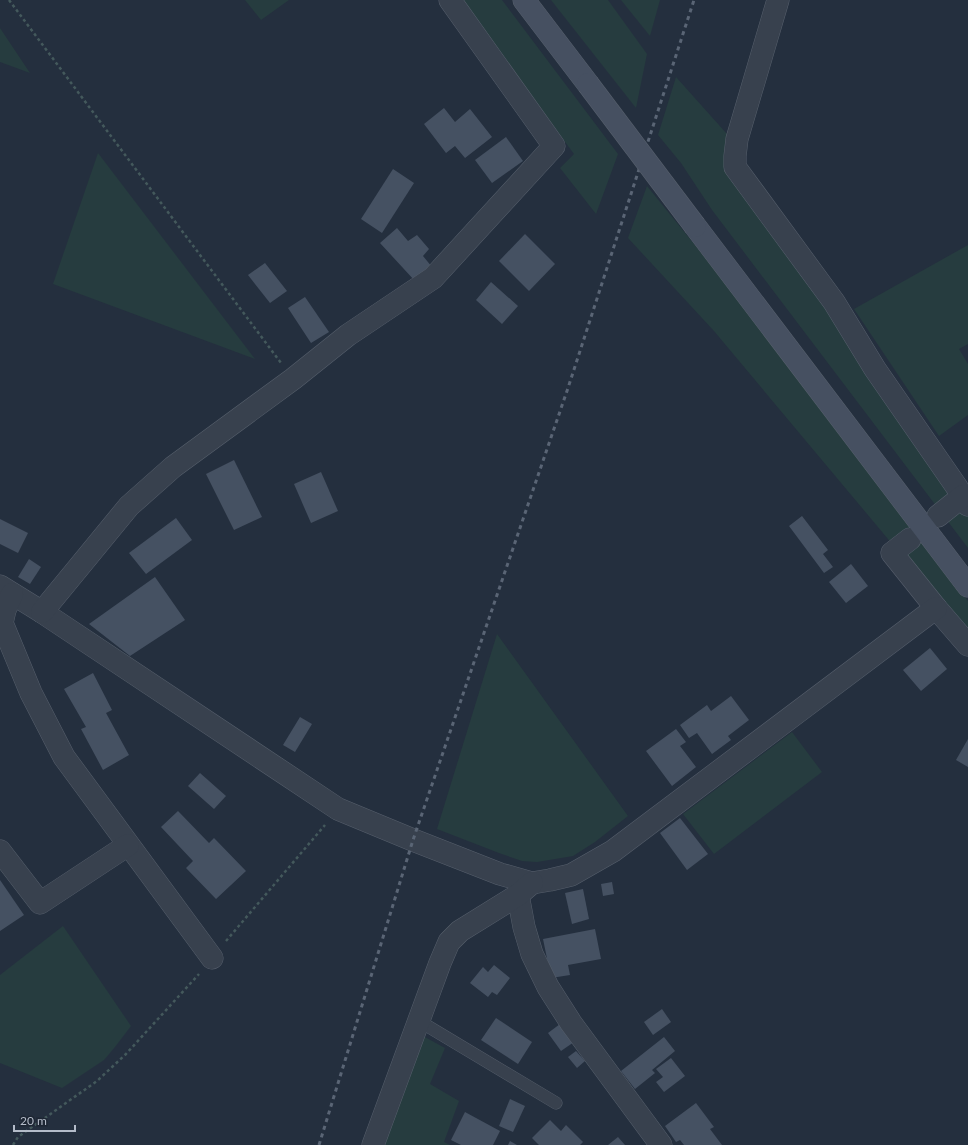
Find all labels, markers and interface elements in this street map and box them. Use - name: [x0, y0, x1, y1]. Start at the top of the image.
- scale bar: [14, 1107, 75, 1133]
- text: 20 m: [20, 1113, 47, 1128]

